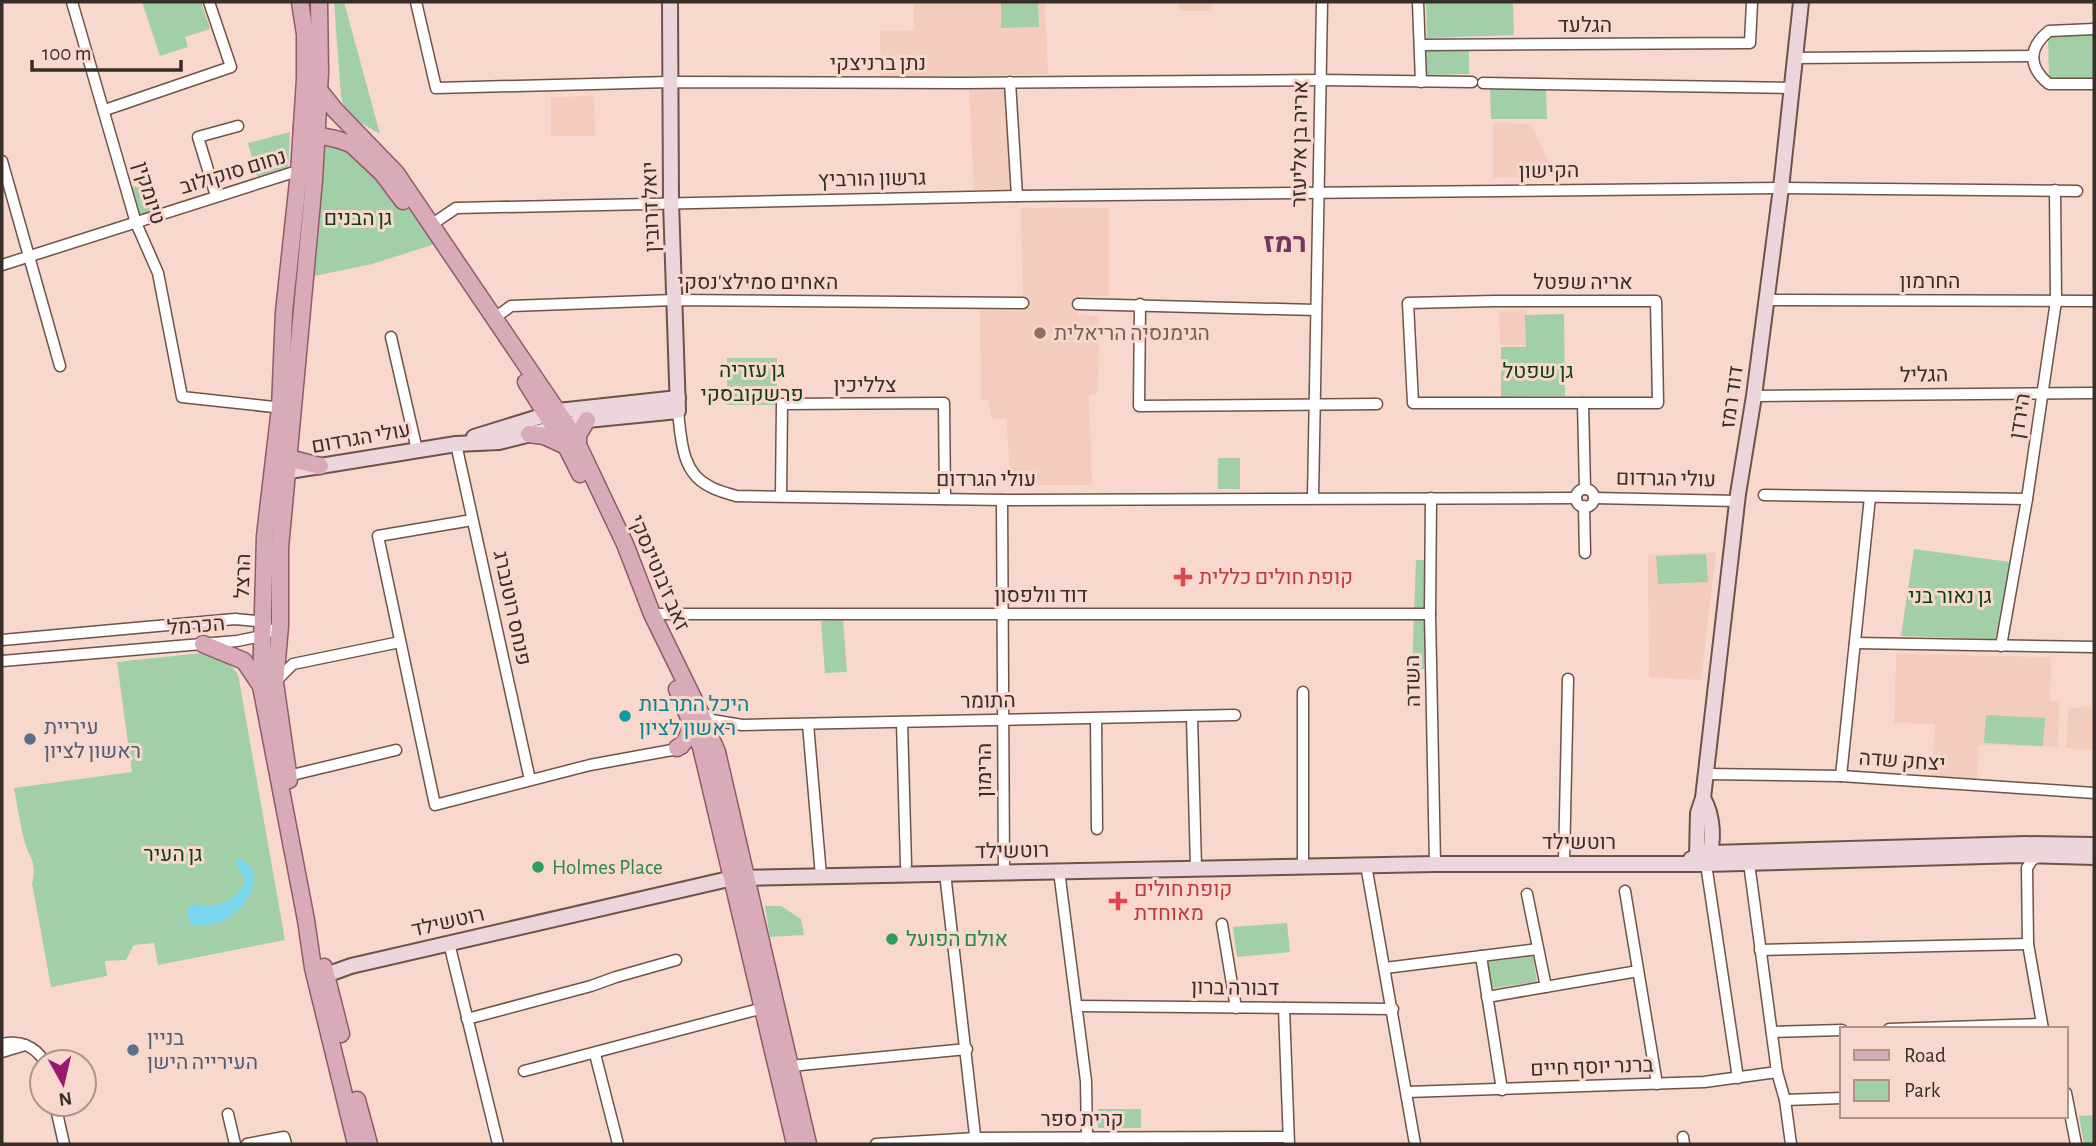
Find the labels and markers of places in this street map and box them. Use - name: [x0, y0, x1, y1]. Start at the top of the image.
- place label: הגימנסיה הריאלית: [1054, 323, 1210, 344]
- marker: הגימנסיה הריאלית: [1032, 325, 1048, 341]
- marker: קופת חולים כללית: [1173, 567, 1193, 587]
- place label: קופת חולים כללית: [1199, 567, 1353, 588]
- place label: היכל התרבות ראשון לציון: [639, 694, 749, 739]
- marker: היכל התרבות ראשון לציון: [617, 708, 633, 724]
- place label: עיריית ראשון לציון: [44, 717, 141, 762]
- marker: עיריית ראשון לציון: [22, 731, 38, 747]
- place label: Holmes Place: [552, 857, 663, 878]
- marker: Holmes Place: [530, 859, 546, 875]
- place label: קופת חולים מאוחדת: [1134, 879, 1232, 924]
- marker: קופת חולים מאוחדת: [1108, 891, 1128, 911]
- place label: אולם הפועל: [906, 929, 1008, 950]
- marker: אולם הפועל: [884, 931, 900, 947]
- place label: בניין העירייה הישן: [147, 1028, 258, 1073]
- marker: בניין העירייה הישן: [125, 1042, 141, 1058]

